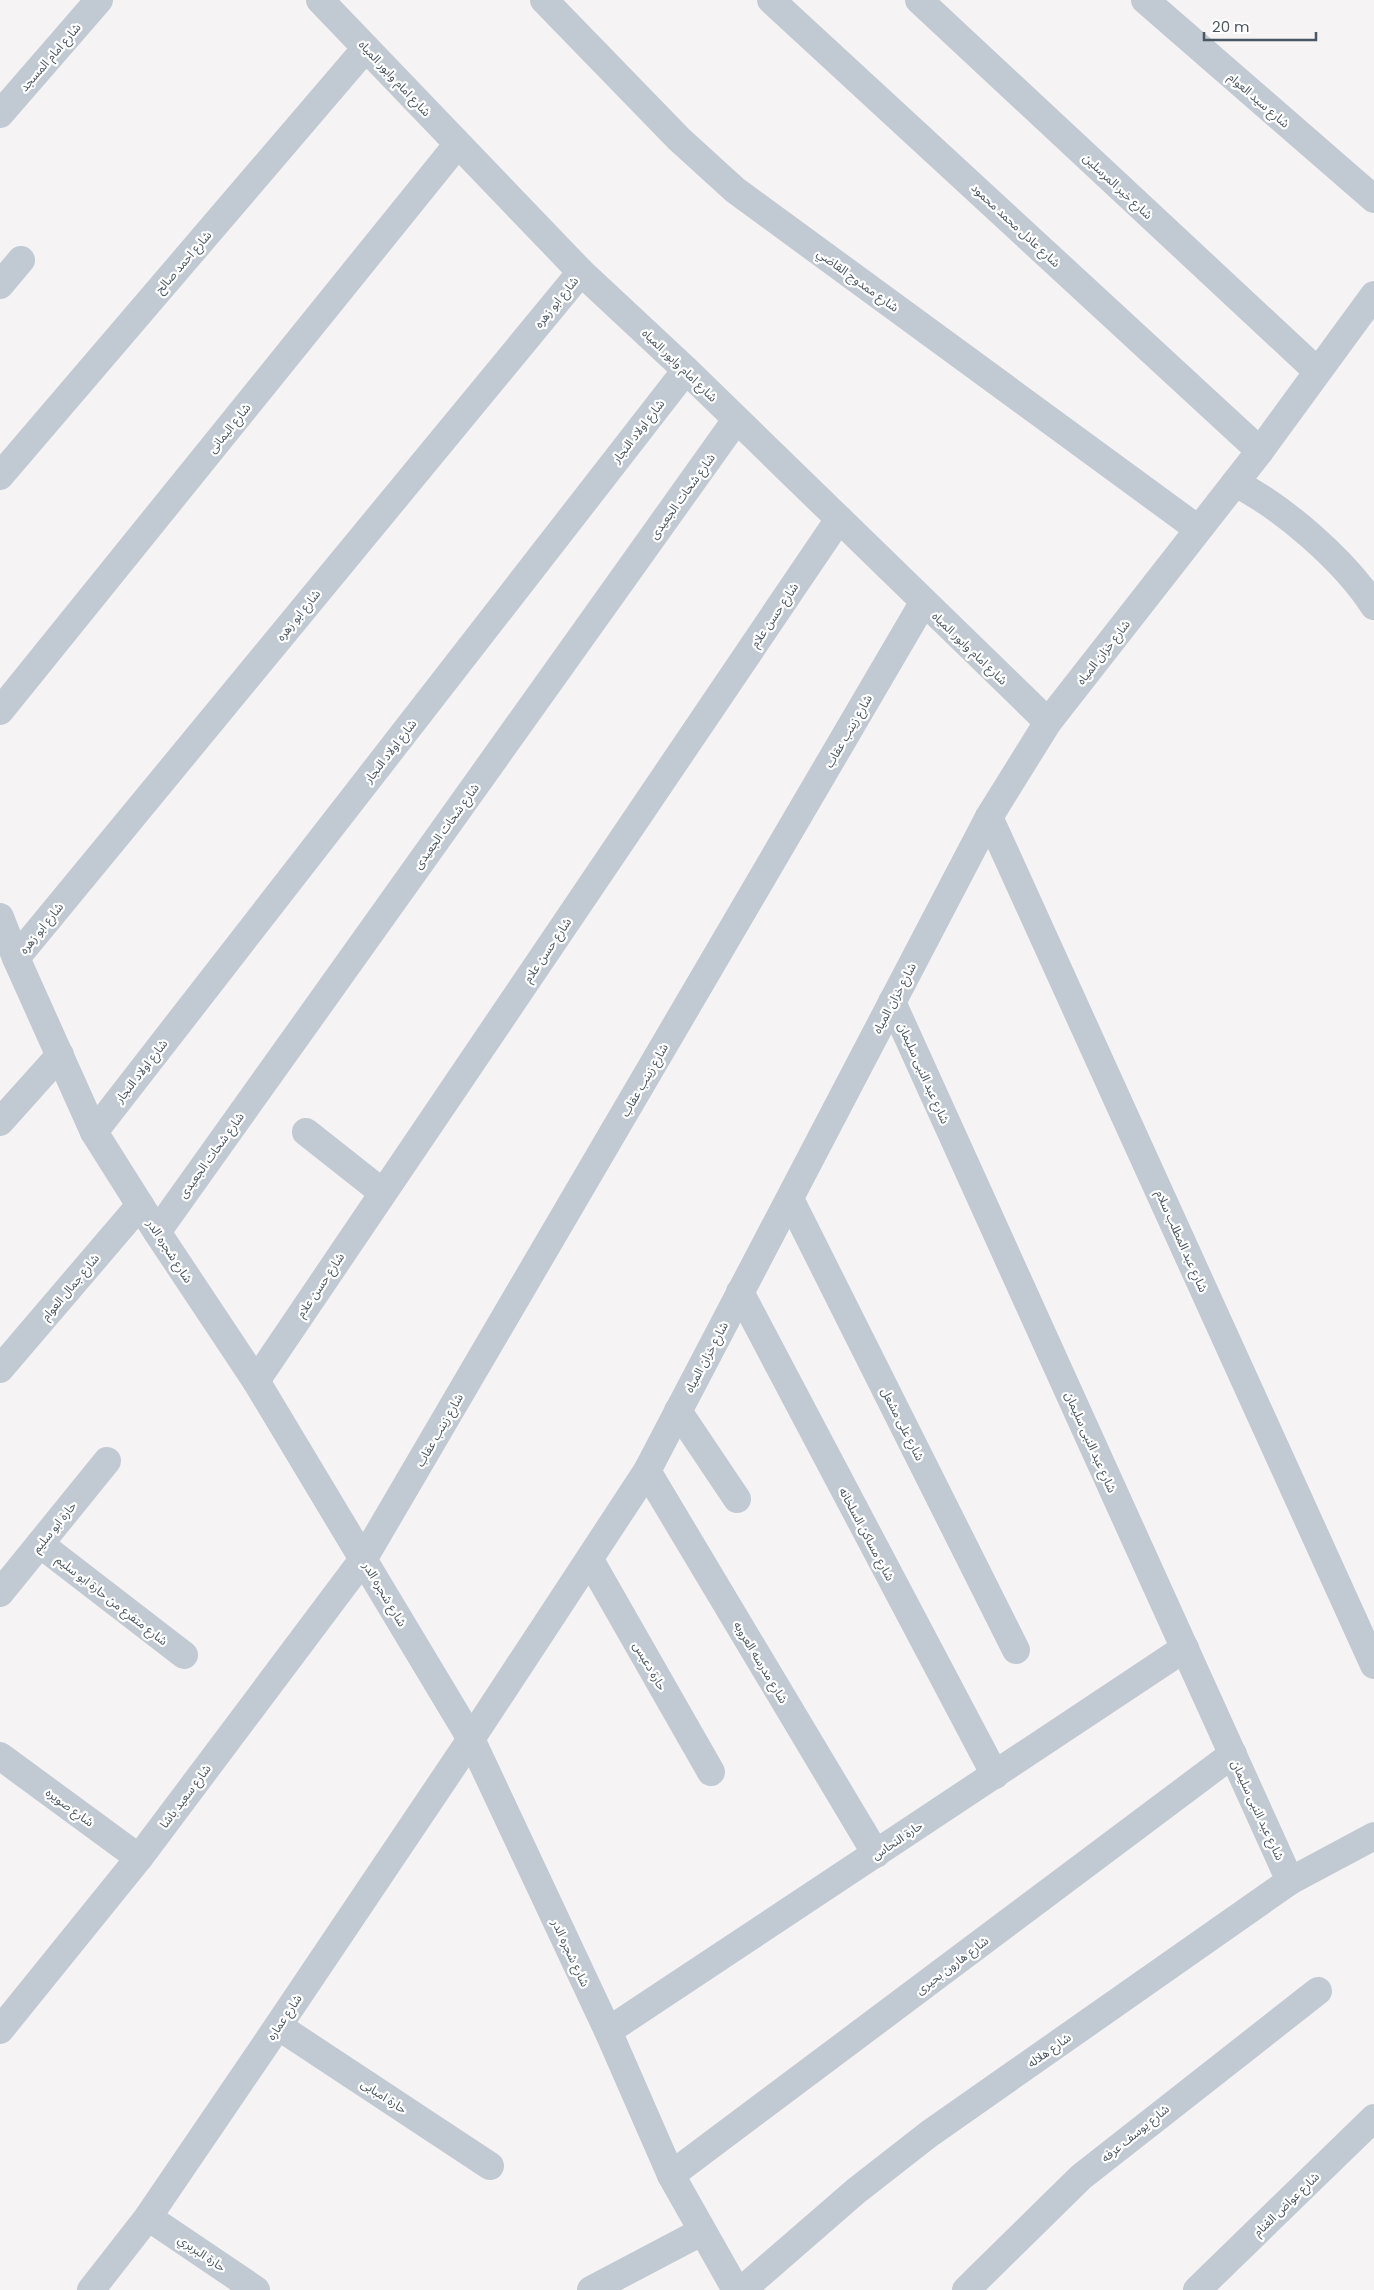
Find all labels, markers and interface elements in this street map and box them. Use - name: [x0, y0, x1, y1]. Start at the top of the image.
- scale bar: [1204, 10, 1316, 42]
- text: 20 m: [1212, 16, 1250, 37]
- street label: شارع امام المسجد: [16, 19, 85, 95]
- street label: شارع امام وابور المياه: [354, 36, 435, 121]
- street label: شارع سيد العوام: [1224, 68, 1293, 132]
- street label: شارع خير المرسلين: [1079, 149, 1157, 224]
- street label: شارع عادل محمد محمود: [967, 179, 1064, 272]
- street label: شارع احمد صالح: [151, 227, 216, 298]
- street label: شارع ممدوح القاضي: [813, 244, 902, 317]
- street label: شارع ابو زهره: [530, 273, 583, 332]
- street label: شارع امام وابور المياه: [638, 325, 721, 406]
- street label: شارع اولاد النجار: [607, 396, 669, 468]
- street label: شارع اليمانى: [204, 400, 255, 457]
- street label: شارع شحات الجعيدى: [645, 450, 720, 543]
- street label: شارع حسن علام: [746, 579, 803, 651]
- street label: شارع ابو زهره: [272, 586, 325, 645]
- street label: شارع امام وابور المياه: [928, 608, 1011, 689]
- street label: شارع خزان المياه: [1072, 616, 1135, 689]
- street label: شارع زينب عقاب: [820, 691, 877, 771]
- street label: شارع اولاد النجار: [359, 716, 421, 788]
- street label: شارع شحات الجعيدى: [409, 780, 484, 873]
- street label: شارع ابو زهره: [15, 899, 68, 958]
- street label: شارع حسن علام: [519, 914, 576, 986]
- street label: شارع خزان المياه: [868, 960, 921, 1037]
- street label: شارع عبد النبى سليمان: [893, 1020, 954, 1127]
- street label: شارع اولاد النجار: [110, 1036, 172, 1108]
- street label: شارع زينب عقاب: [616, 1040, 673, 1120]
- street label: شارع شحات الجعيدى: [174, 1109, 249, 1202]
- street label: شارع عبد المطلب سلام: [1151, 1187, 1212, 1295]
- street label: شارع شجره الدر: [142, 1215, 197, 1287]
- street label: شارع حسن علام: [292, 1249, 349, 1321]
- street label: شارع جمال العوام: [37, 1250, 104, 1325]
- street label: شارع خزان المياه: [680, 1319, 733, 1396]
- street label: شارع على مشعل: [876, 1385, 929, 1464]
- street label: شارع عبد النبى سليمان: [1060, 1389, 1121, 1496]
- street label: شارع زينب عقاب: [411, 1390, 468, 1470]
- street label: شارع مساكن السلخانه: [834, 1484, 899, 1584]
- street label: حارة ابو سليم: [28, 1498, 81, 1557]
- street label: شارع متفرع من حارة ابو سليم: [52, 1551, 171, 1650]
- street label: شارع شجره الدر: [358, 1558, 411, 1630]
- street label: شارع مدرسه العروبه: [729, 1618, 792, 1707]
- street label: حارة دعبس: [629, 1639, 671, 1693]
- street label: شارع عبد النبى سليمان: [1226, 1757, 1289, 1863]
- street label: شارع سعيد باشا: [155, 1761, 215, 1832]
- street label: شارع صويره: [42, 1784, 98, 1831]
- street label: حارة النحاس: [868, 1817, 926, 1863]
- street label: شارع شجره الدر: [547, 1916, 594, 1990]
- street label: شارع هارون بحيرى: [912, 1932, 993, 1999]
- street label: شارع عماره: [262, 1991, 306, 2044]
- street label: شارع هلاله: [1024, 2029, 1075, 2072]
- street label: حارة امبابى: [358, 2075, 410, 2117]
- street label: شارع يوسف عرفه: [1097, 2100, 1173, 2167]
- street label: شارع عواض الغنام: [1249, 2168, 1323, 2241]
- street label: حارة البربري: [174, 2231, 229, 2277]

